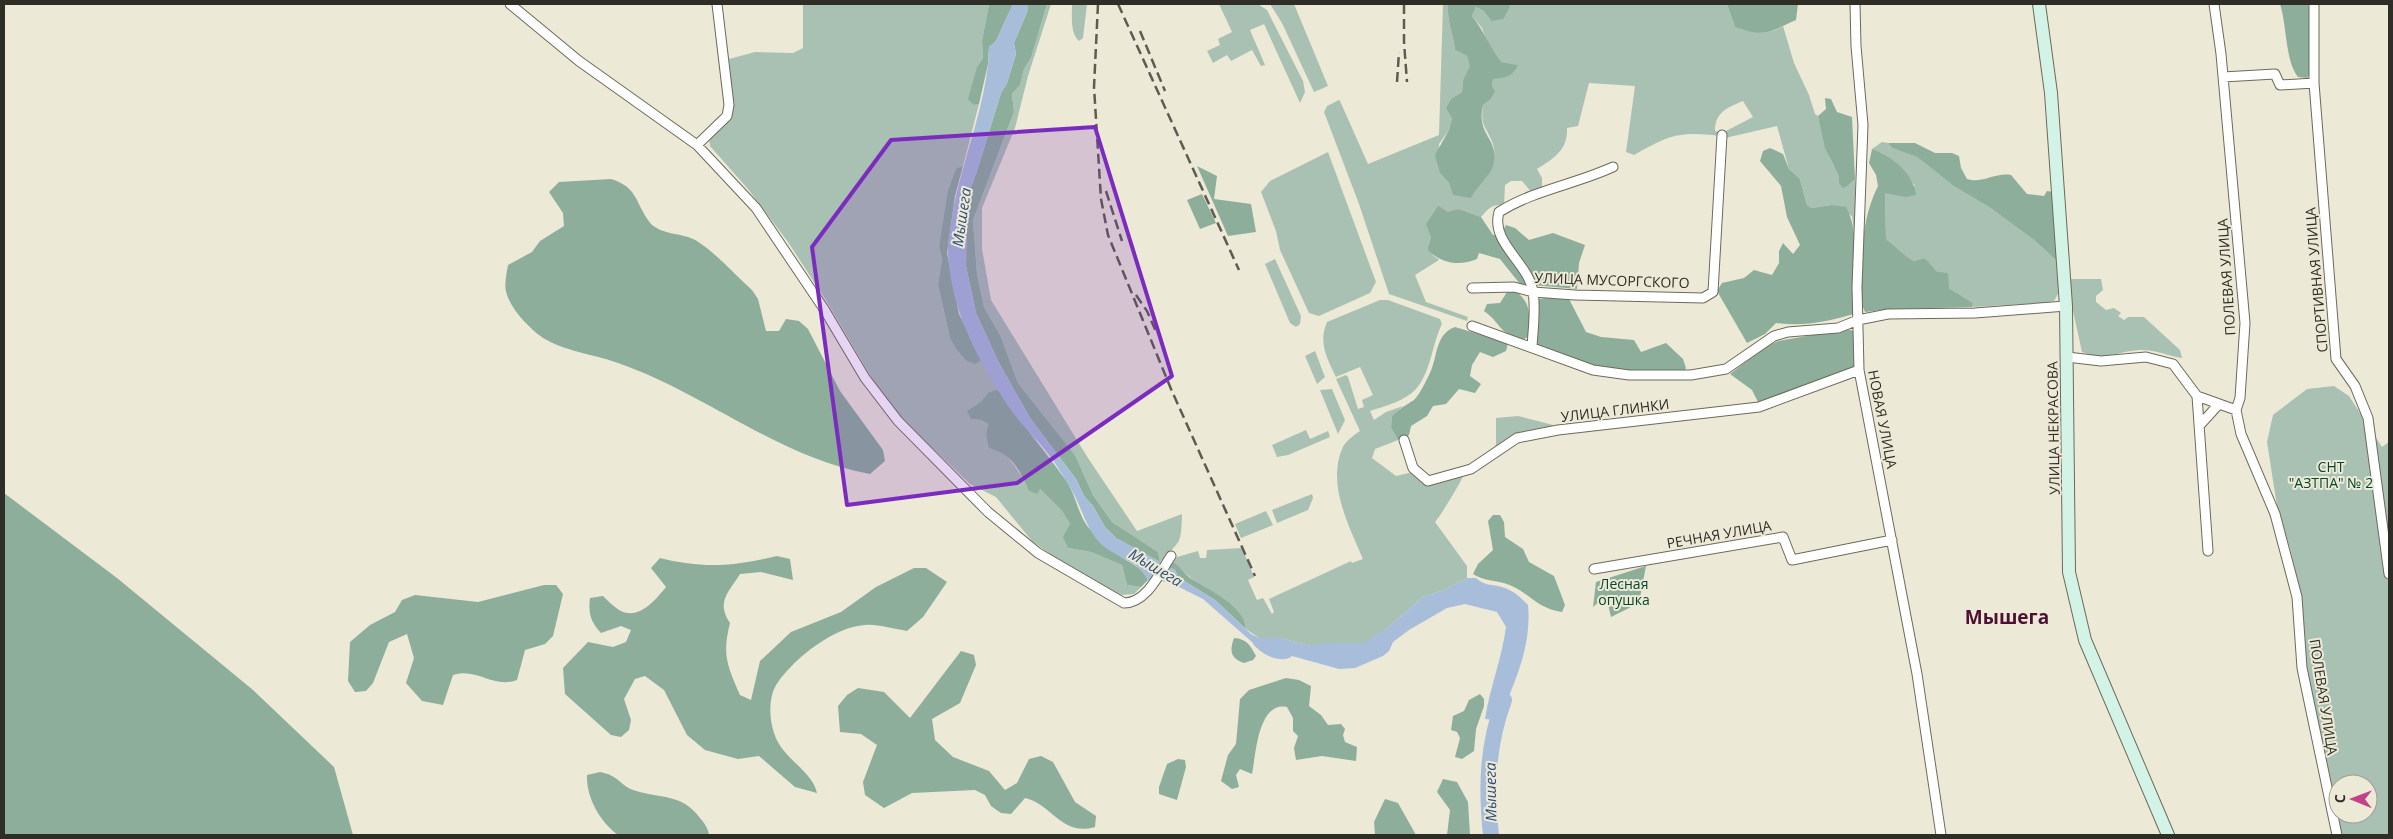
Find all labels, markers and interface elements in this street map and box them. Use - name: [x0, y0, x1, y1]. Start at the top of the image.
- water label: Мышега: [947, 186, 975, 248]
- street label: СПОРТИВНАЯ УЛИЦА: [2300, 206, 2332, 353]
- street label: ПОЛЕВАЯ УЛИЦА: [2212, 218, 2240, 336]
- street label: УЛИЦА МУСОРГСКОГО: [1534, 268, 1690, 292]
- street label: УЛИЦА НЕКРАСОВА: [2042, 361, 2064, 495]
- street label: НОВАЯ УЛИЦА: [1864, 368, 1902, 470]
- street label: УЛИЦА ГЛИНКИ: [1560, 394, 1670, 426]
- park label: СНТ "АЗТПА" № 2: [2289, 457, 2373, 492]
- street label: РЕЧНАЯ УЛИЦА: [1665, 515, 1773, 553]
- water label: Мышега: [1125, 543, 1187, 591]
- park label: Лесная опушка: [1598, 574, 1650, 609]
- district label: Мышега: [1965, 604, 2049, 630]
- street label: ПОЛЕВАЯ УЛИЦА: [2305, 638, 2343, 757]
- water label: Мышега: [1479, 762, 1501, 822]
- north arrow: [2328, 774, 2378, 824]
- text: С: [2330, 794, 2349, 803]

